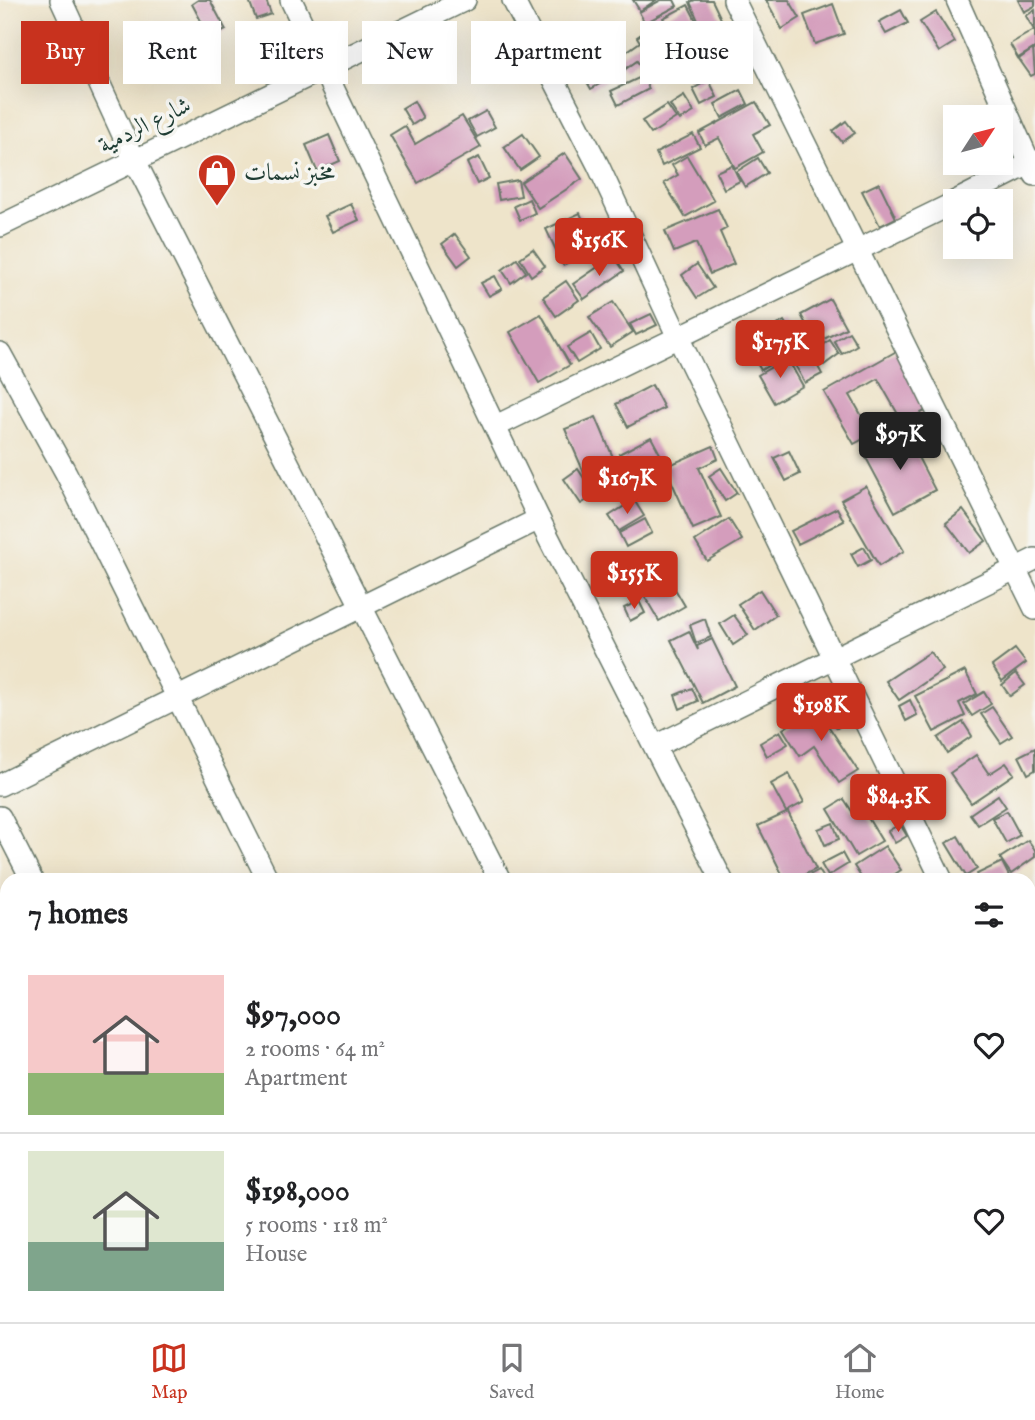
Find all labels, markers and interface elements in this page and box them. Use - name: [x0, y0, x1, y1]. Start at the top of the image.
- chip: Buy: [21, 21, 109, 84]
- chip: Rent: [123, 21, 221, 84]
- chip: Filters: [235, 21, 348, 84]
- chip: New: [362, 21, 457, 84]
- chip: Apartment: [471, 21, 626, 84]
- chip: House: [640, 21, 753, 84]
- street label: شارع الردمية: [94, 90, 198, 164]
- north arrow: [943, 105, 1013, 175]
- map controls: [943, 105, 1013, 259]
- shop icon: مخبز نسمات: [196, 152, 238, 207]
- place label: مخبز نسمات: [244, 158, 336, 189]
- button: locate: [943, 189, 1013, 259]
- pin: $156K: [550, 218, 648, 278]
- text: $156K: [571, 226, 627, 255]
- pin: $175K: [731, 320, 829, 380]
- text: $175K: [751, 328, 809, 357]
- pin: $97K: [859, 412, 941, 472]
- text: $97K: [875, 420, 925, 449]
- pin: $167K: [578, 456, 676, 516]
- text: $167K: [598, 464, 656, 493]
- pin: $155K: [585, 552, 683, 611]
- text: $155K: [607, 559, 661, 588]
- pin: $198K: [772, 684, 870, 743]
- text: $198K: [793, 691, 850, 720]
- pin: $84.3K: [841, 774, 955, 834]
- text: $84.3K: [866, 782, 930, 811]
- text: 7 homes: [28, 896, 128, 934]
- icon: filters: [970, 896, 1008, 934]
- text: $97,000: [245, 997, 341, 1035]
- icon: home: [84, 1003, 168, 1087]
- icon: heart: [970, 1026, 1008, 1064]
- text: 2 rooms · 64 m²: [245, 1035, 385, 1064]
- text: Apartment: [245, 1064, 348, 1093]
- text: $198,000: [245, 1173, 350, 1211]
- icon: home: [84, 1179, 168, 1263]
- icon: heart: [970, 1202, 1008, 1240]
- text: 5 rooms · 118 m²: [245, 1211, 388, 1240]
- text: House: [245, 1240, 307, 1269]
- tab: Map: [150, 1339, 188, 1405]
- tab: Saved: [489, 1339, 534, 1405]
- tab: Home: [835, 1339, 885, 1405]

